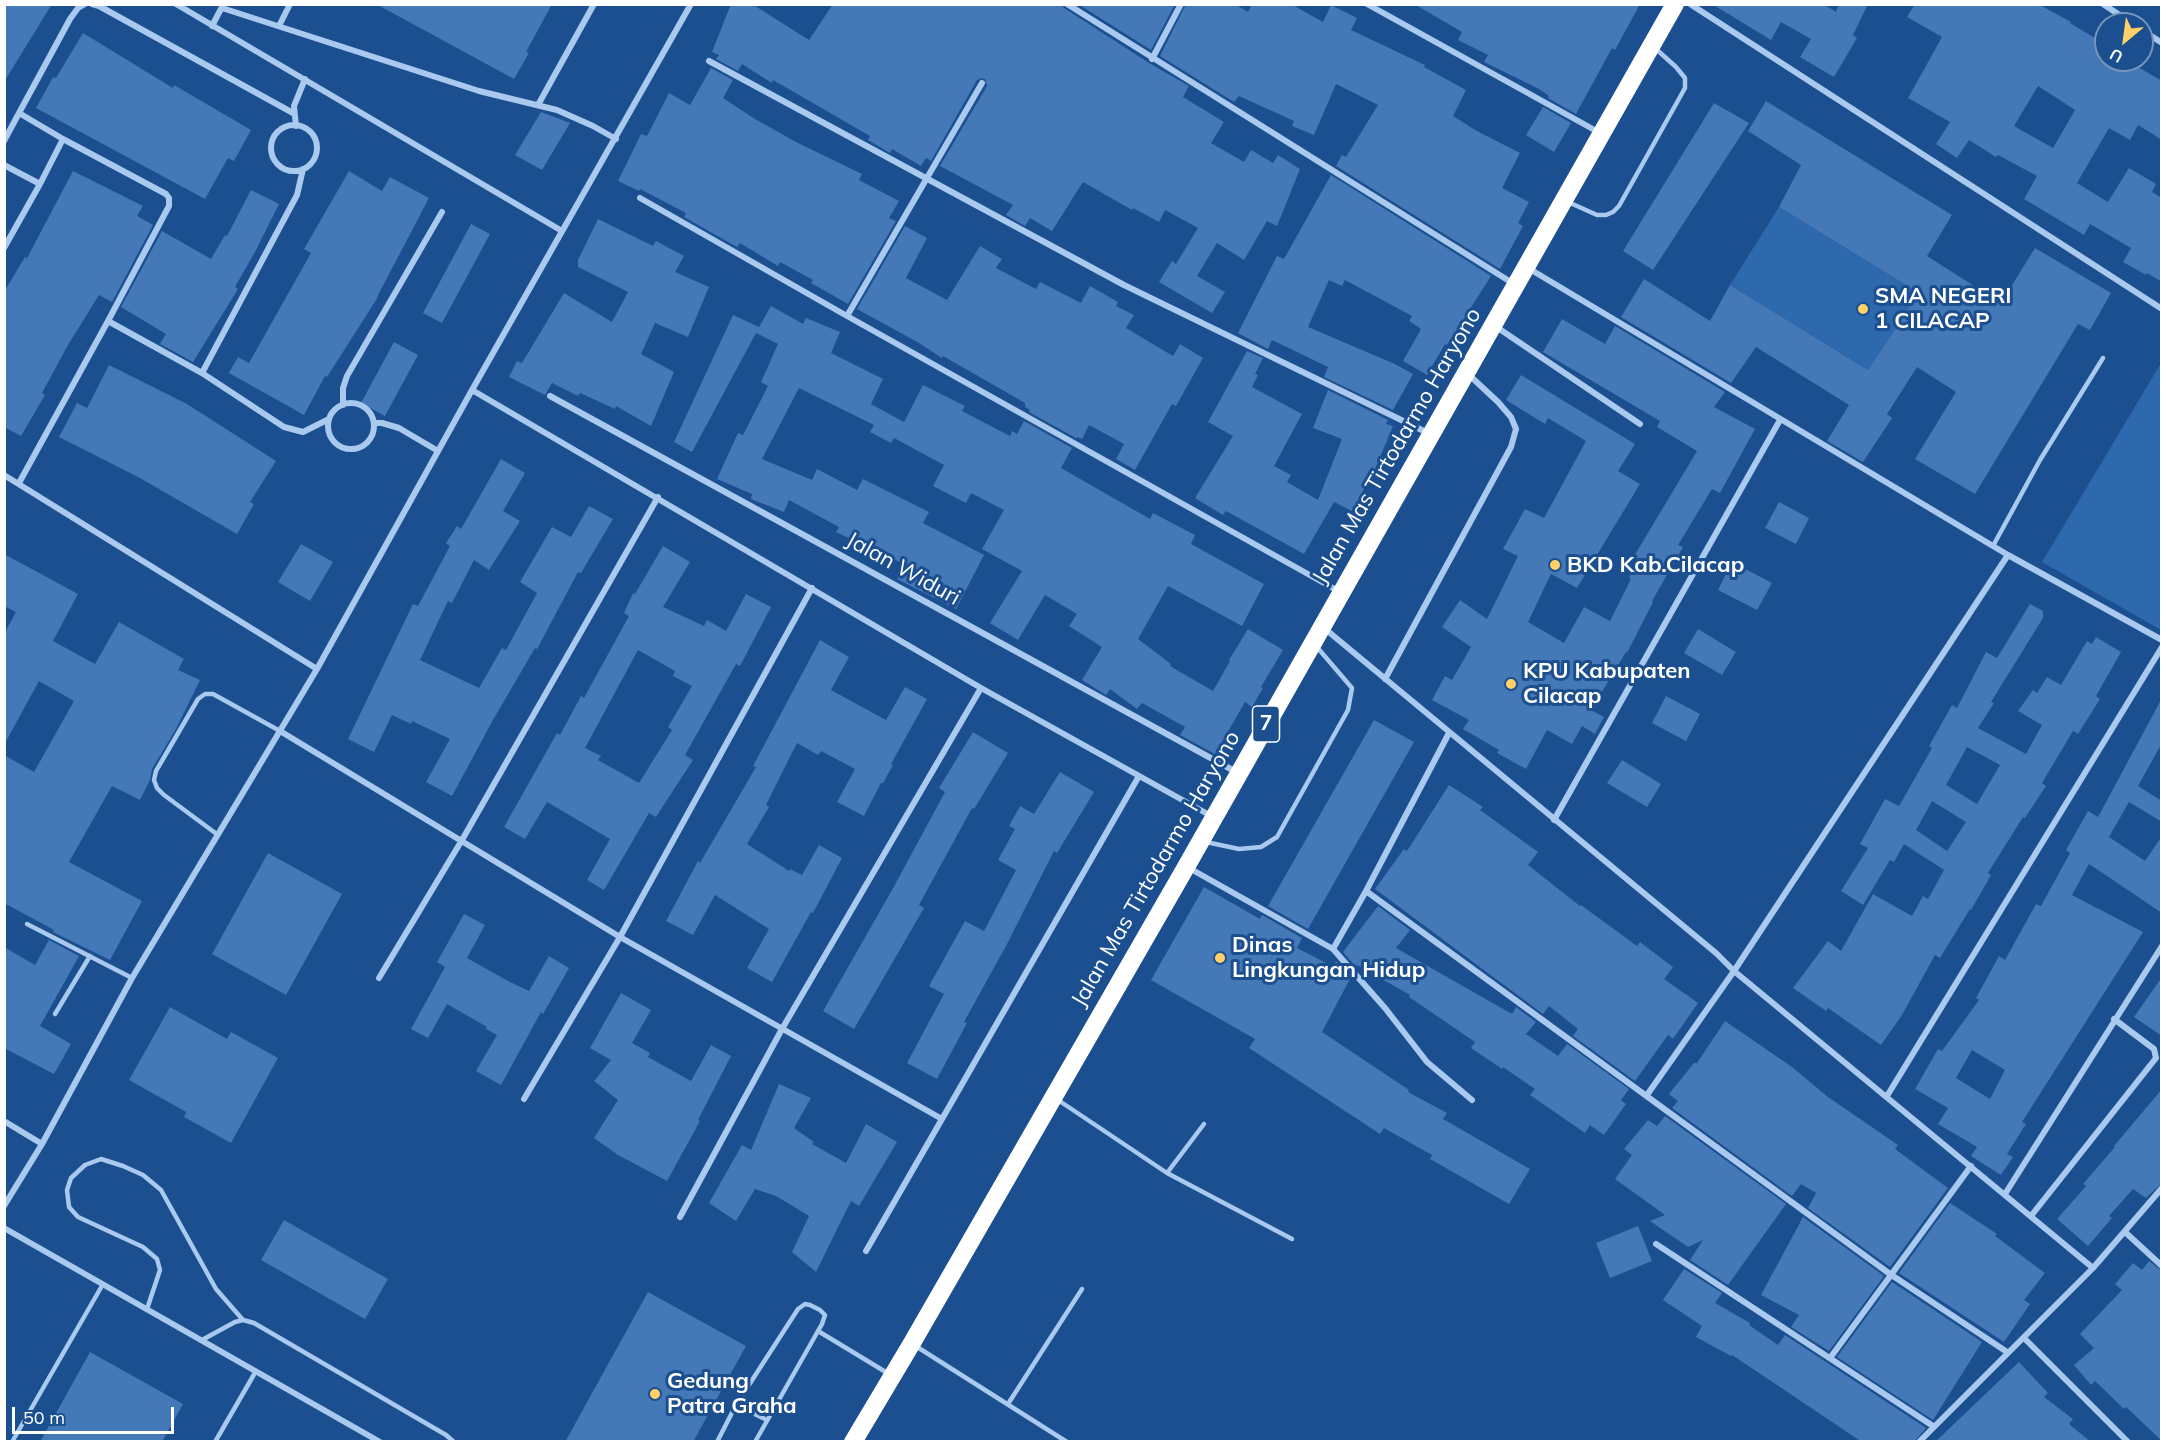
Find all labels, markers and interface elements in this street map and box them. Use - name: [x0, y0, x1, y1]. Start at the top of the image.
- north arrow: [2094, 12, 2154, 72]
- text: U: [2106, 44, 2126, 68]
- place label: SMA NEGERI 1 CILACAP: [1875, 283, 2012, 334]
- marker: SMA NEGERI 1 CILACAP: [1856, 302, 1870, 316]
- street label: Jalan Mas Tirtodarmo Haryono: [1307, 304, 1487, 588]
- street label: Jalan Widuri: [841, 527, 965, 611]
- place label: BKD Kab.Cilacap: [1567, 552, 1744, 578]
- marker: BKD Kab.Cilacap: [1548, 558, 1562, 572]
- place label: KPU Kabupaten Cilacap: [1523, 658, 1690, 710]
- marker: KPU Kabupaten Cilacap: [1504, 677, 1518, 691]
- road number: 7: [1252, 706, 1280, 742]
- street label: Jalan Mas Tirtodarmo Haryono: [1066, 727, 1246, 1011]
- place label: Dinas Lingkungan Hidup: [1232, 932, 1425, 984]
- marker: Dinas Lingkungan Hidup: [1213, 951, 1227, 965]
- place label: Gedung Patra Graha: [667, 1368, 797, 1420]
- marker: Gedung Patra Graha: [648, 1387, 662, 1401]
- scale bar: [15, 1395, 177, 1433]
- text: 50 m: [23, 1406, 65, 1429]

